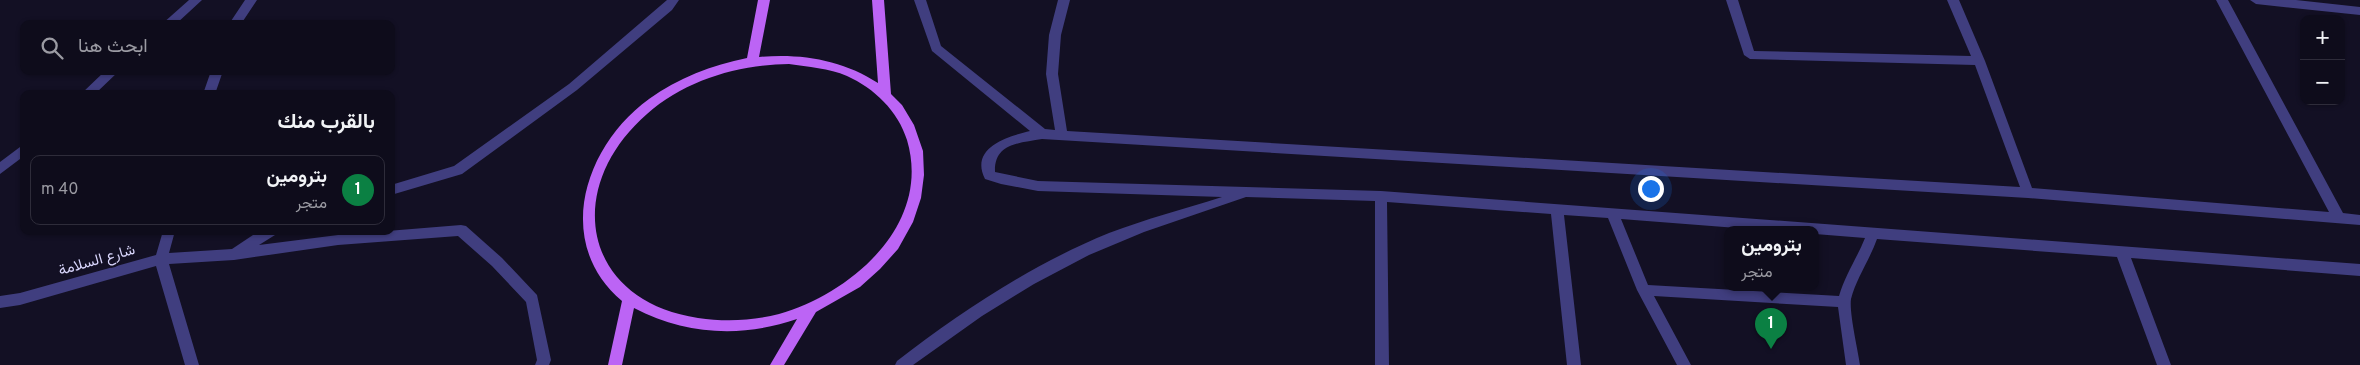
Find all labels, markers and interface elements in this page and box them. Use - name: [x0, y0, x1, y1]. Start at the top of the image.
- map controls: [2300, 15, 2345, 105]
- button: +: [2300, 15, 2345, 60]
- search box: [20, 20, 395, 75]
- icon: search: [38, 34, 66, 62]
- text: ابحث هنا: [78, 35, 148, 59]
- button: −: [2300, 60, 2345, 105]
- text: بالقرب منك: [278, 109, 375, 136]
- text: بترومين: [267, 165, 327, 189]
- your location: [1638, 176, 1664, 202]
- text: 40 m: [41, 180, 79, 200]
- text: 1: [355, 180, 361, 200]
- text: متجر: [296, 194, 327, 214]
- popup: [1724, 226, 1819, 291]
- text: بترومين: [1741, 234, 1802, 258]
- street label: شارع السلامة: [56, 241, 138, 281]
- text: متجر: [1741, 263, 1773, 283]
- pin: 1: [1755, 308, 1787, 349]

